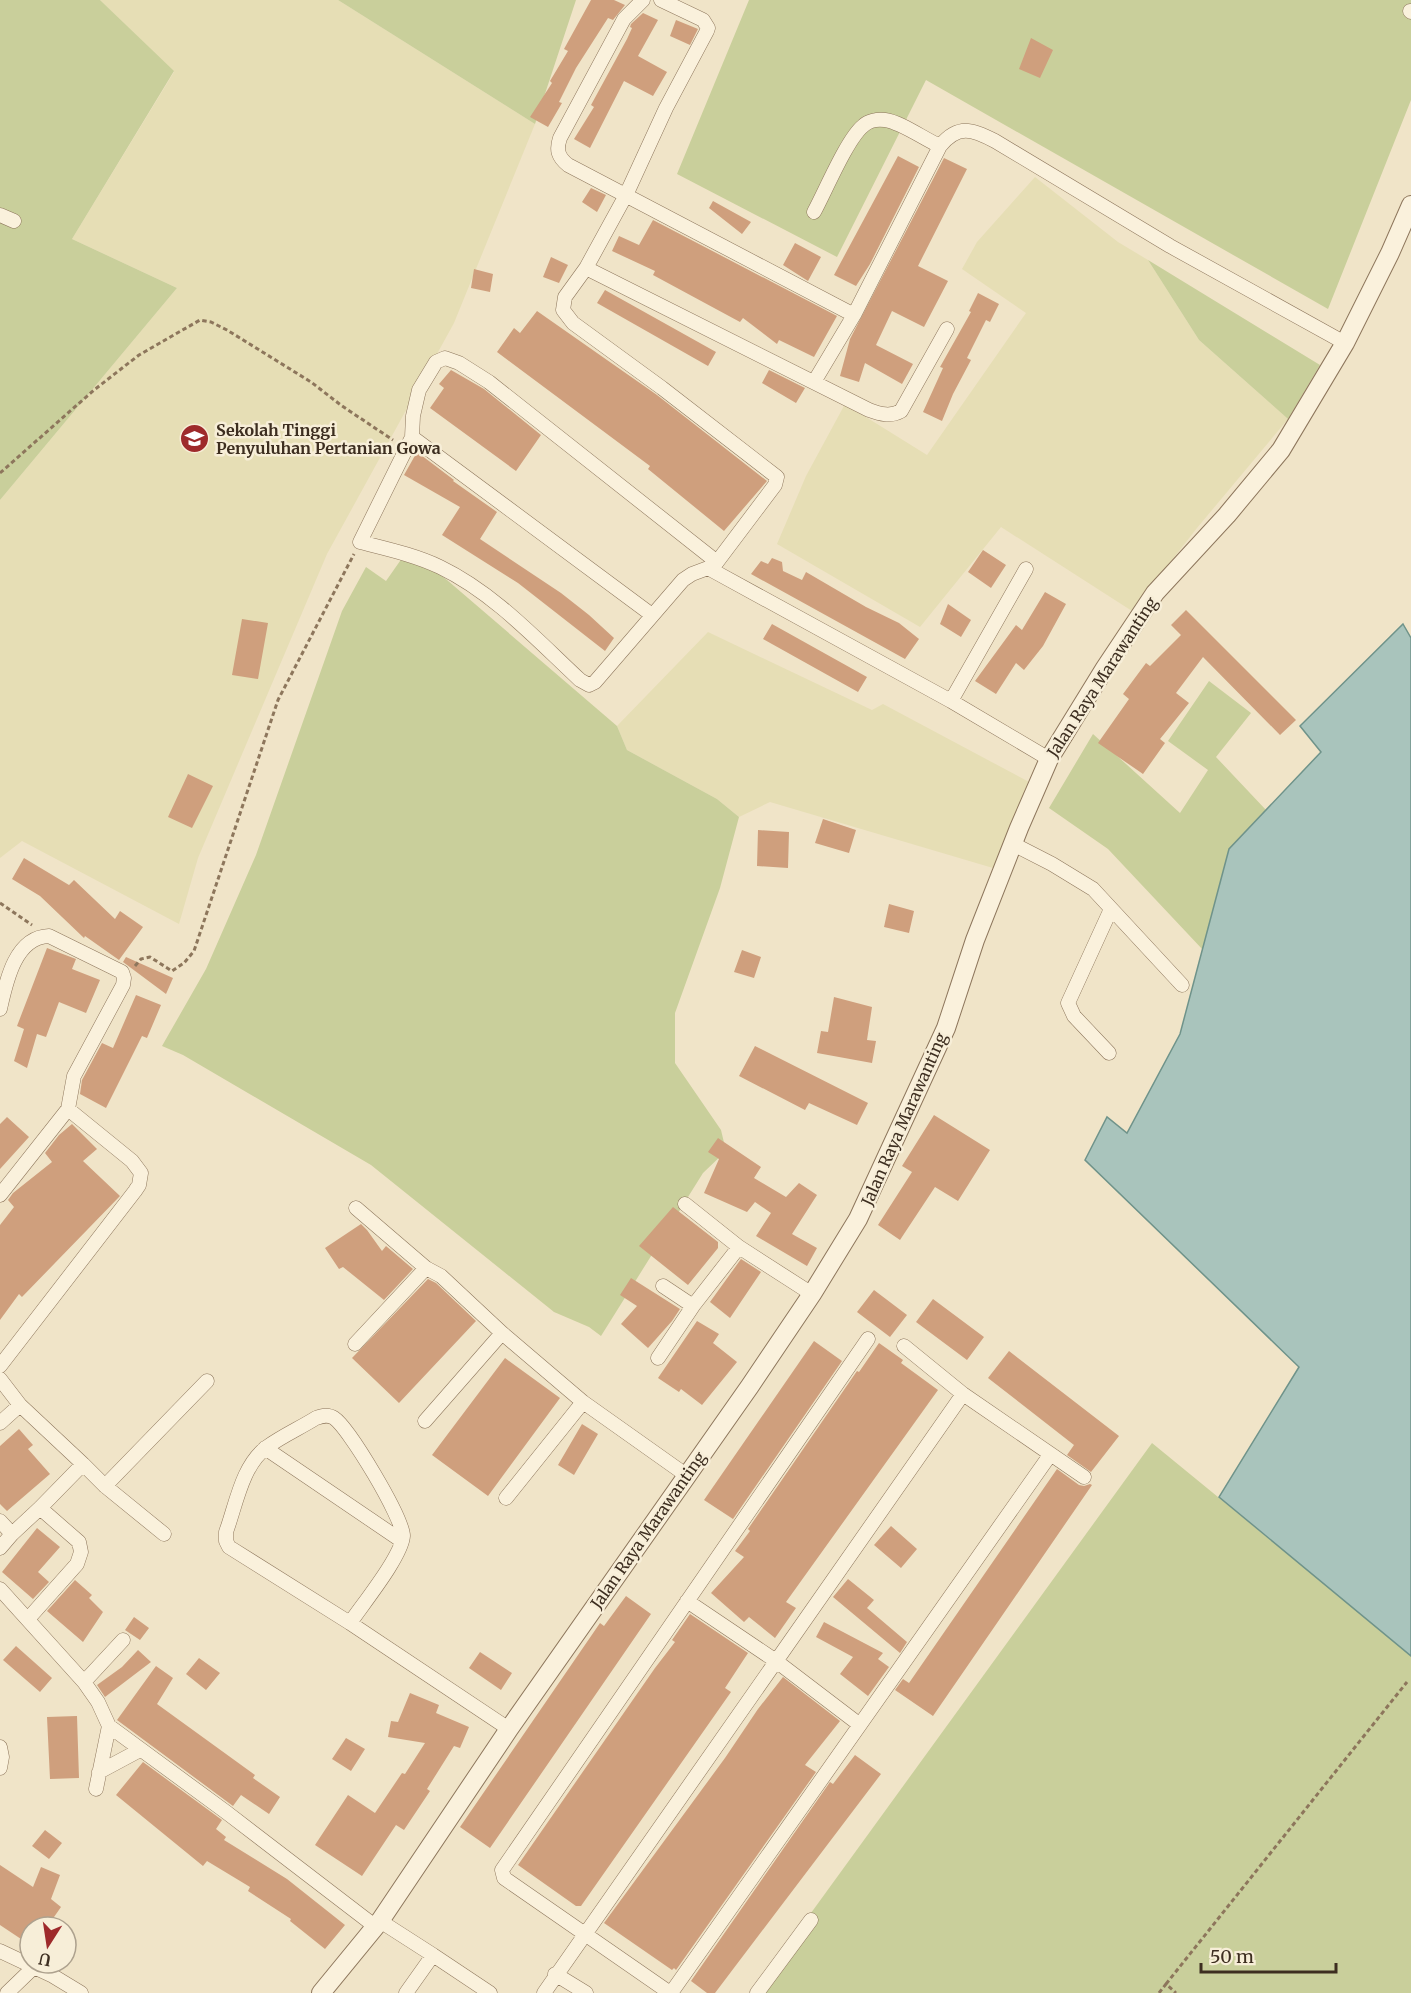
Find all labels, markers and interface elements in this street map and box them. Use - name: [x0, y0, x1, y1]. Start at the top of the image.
- place label: Sekolah Tinggi Penyuluhan Pertanian Gowa: [216, 420, 441, 458]
- school or university icon: Sekolah Tinggi Penyuluhan Pertanian Gowa: [179, 423, 211, 455]
- street label: Jalan Raya Marawanting: [1042, 593, 1161, 762]
- street label: Jalan Raya Marawanting: [856, 1029, 951, 1209]
- street label: Jalan Raya Marawanting: [586, 1447, 710, 1613]
- north arrow: [18, 1915, 78, 1975]
- scale bar: [1201, 1936, 1336, 1974]
- text: 50 m: [1210, 1945, 1254, 1968]
- text: U: [37, 1949, 53, 1971]

